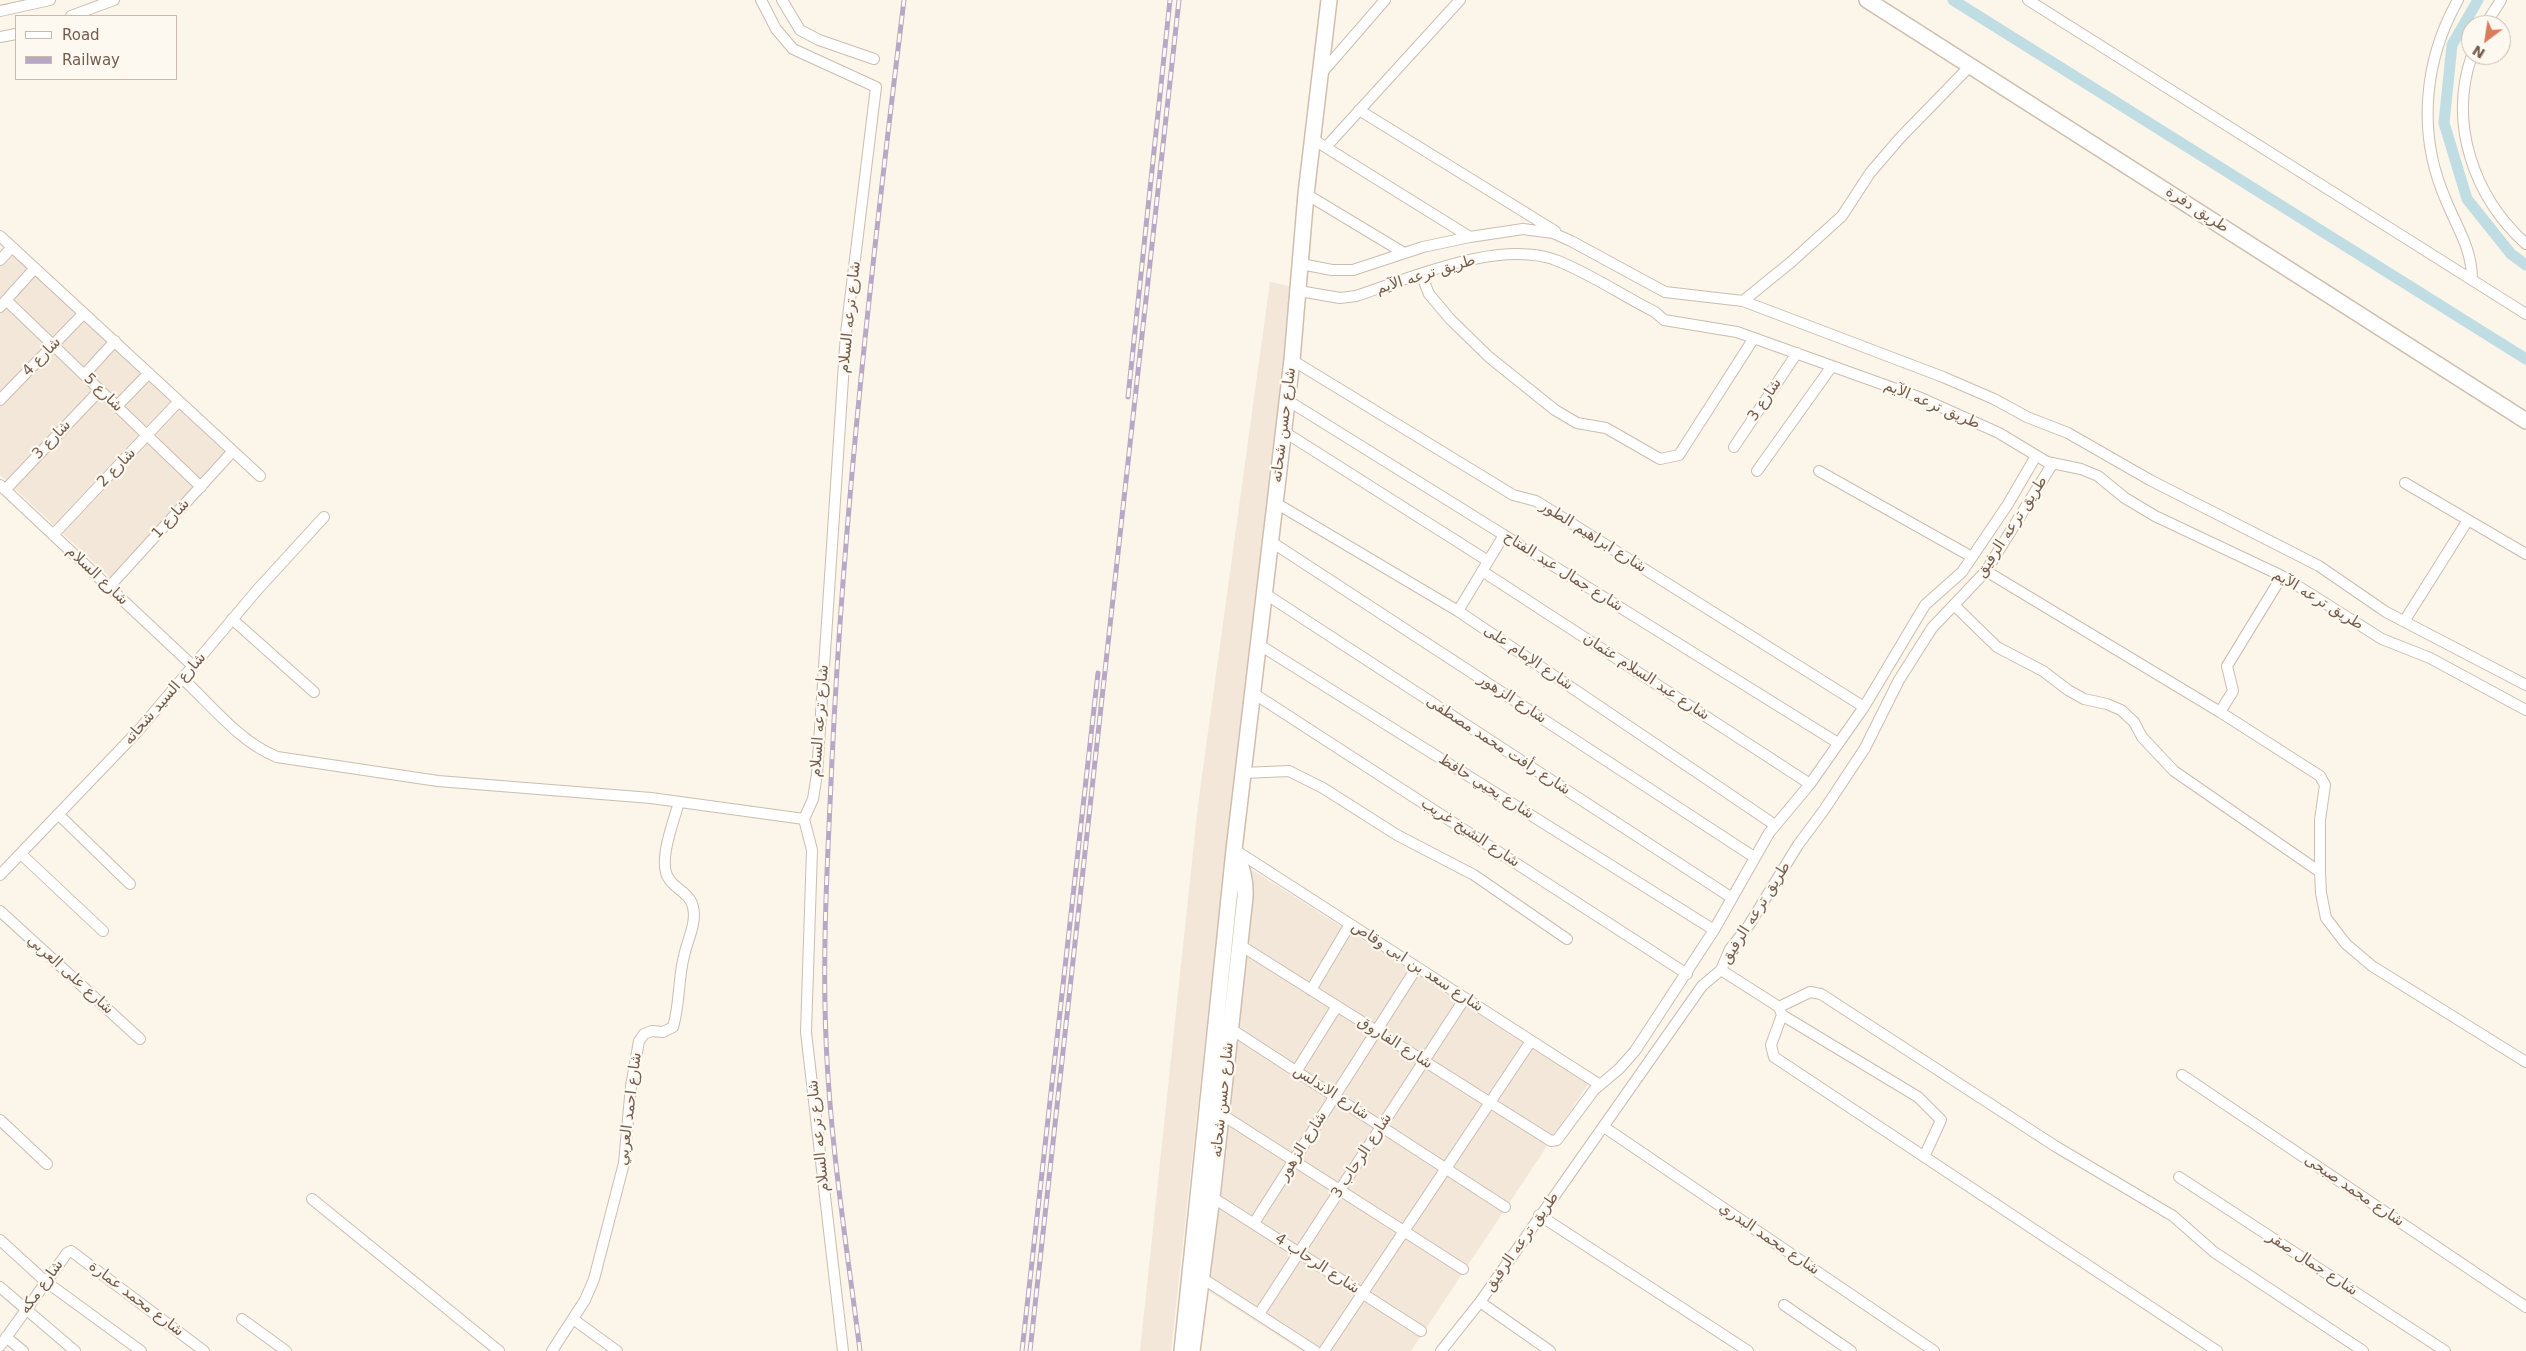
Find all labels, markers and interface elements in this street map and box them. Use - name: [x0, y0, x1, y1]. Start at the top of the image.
- legend: [15, 15, 178, 80]
- north arrow: [2461, 15, 2511, 65]
- text: Road: [62, 26, 100, 44]
- text: N: [2470, 42, 2488, 62]
- text: Railway: [62, 51, 120, 69]
- street label: طريق دفرة: [2162, 183, 2232, 237]
- street label: طريق ترعه الآيم: [1374, 251, 1478, 299]
- street label: شارع ترعه السلام: [835, 260, 865, 374]
- street label: شارع 4: [19, 334, 65, 380]
- street label: شارع حسن شحاته: [1268, 366, 1300, 484]
- street label: شارع 5: [80, 370, 126, 416]
- street label: شارع 3: [1744, 375, 1786, 425]
- street label: طريق ترعه الآيم: [1881, 377, 1983, 433]
- street label: شارع 3: [29, 417, 75, 463]
- street label: شارع 2: [94, 445, 140, 491]
- street label: طريق ترعه الرفيق: [1973, 473, 2051, 581]
- street label: شارع 1: [148, 495, 194, 543]
- street label: شارع ابراهيم الطور: [1536, 497, 1650, 577]
- street label: شارع جمال عبد الفتاح: [1500, 528, 1626, 616]
- street label: شارع السلام: [62, 543, 132, 609]
- street label: طريق ترعه الآيم: [2269, 566, 2367, 634]
- street label: شارع الإمام على: [1480, 621, 1576, 695]
- street label: شارع عبد السلام عثمان: [1579, 629, 1713, 725]
- street label: شارع السيد شحاته: [120, 649, 210, 749]
- street label: شارع ترعه السلام: [807, 664, 833, 778]
- street label: شارع الزهور: [1474, 670, 1550, 728]
- street label: شارع رأفت محمد مصطفى: [1422, 693, 1574, 799]
- street label: شارع يحيي حافظ: [1435, 750, 1537, 824]
- street label: شارع الشيخ غريب: [1417, 794, 1523, 872]
- street label: طريق ترعه الرفيق: [1717, 859, 1795, 967]
- street label: شارع سعد بن ابى وقاص: [1348, 918, 1486, 1016]
- street label: شارع على العربي: [23, 931, 117, 1019]
- street label: شارع الفاروق: [1354, 1013, 1436, 1073]
- street label: شارع حسن شحاته: [1208, 1041, 1238, 1159]
- street label: شارع احمد العربي: [614, 1051, 646, 1167]
- street label: شارع الاندلس: [1290, 1062, 1372, 1124]
- street label: شارع ترعه السلام: [804, 1079, 834, 1193]
- street label: شارع الزهور: [1275, 1108, 1331, 1184]
- street label: شارع الرحاب 3: [1328, 1110, 1396, 1202]
- street label: شارع محمد صبحى: [2301, 1151, 2407, 1231]
- street label: طريق ترعه الرفيق: [1481, 1189, 1563, 1295]
- street label: شارع محمد البدري: [1715, 1199, 1823, 1279]
- street label: شارع جمال صقر: [2263, 1228, 2361, 1300]
- street label: شارع الرحاب 4: [1271, 1230, 1363, 1298]
- street label: شارع مكه: [16, 1256, 68, 1318]
- street label: شارع محمد عمارة: [85, 1257, 187, 1341]

